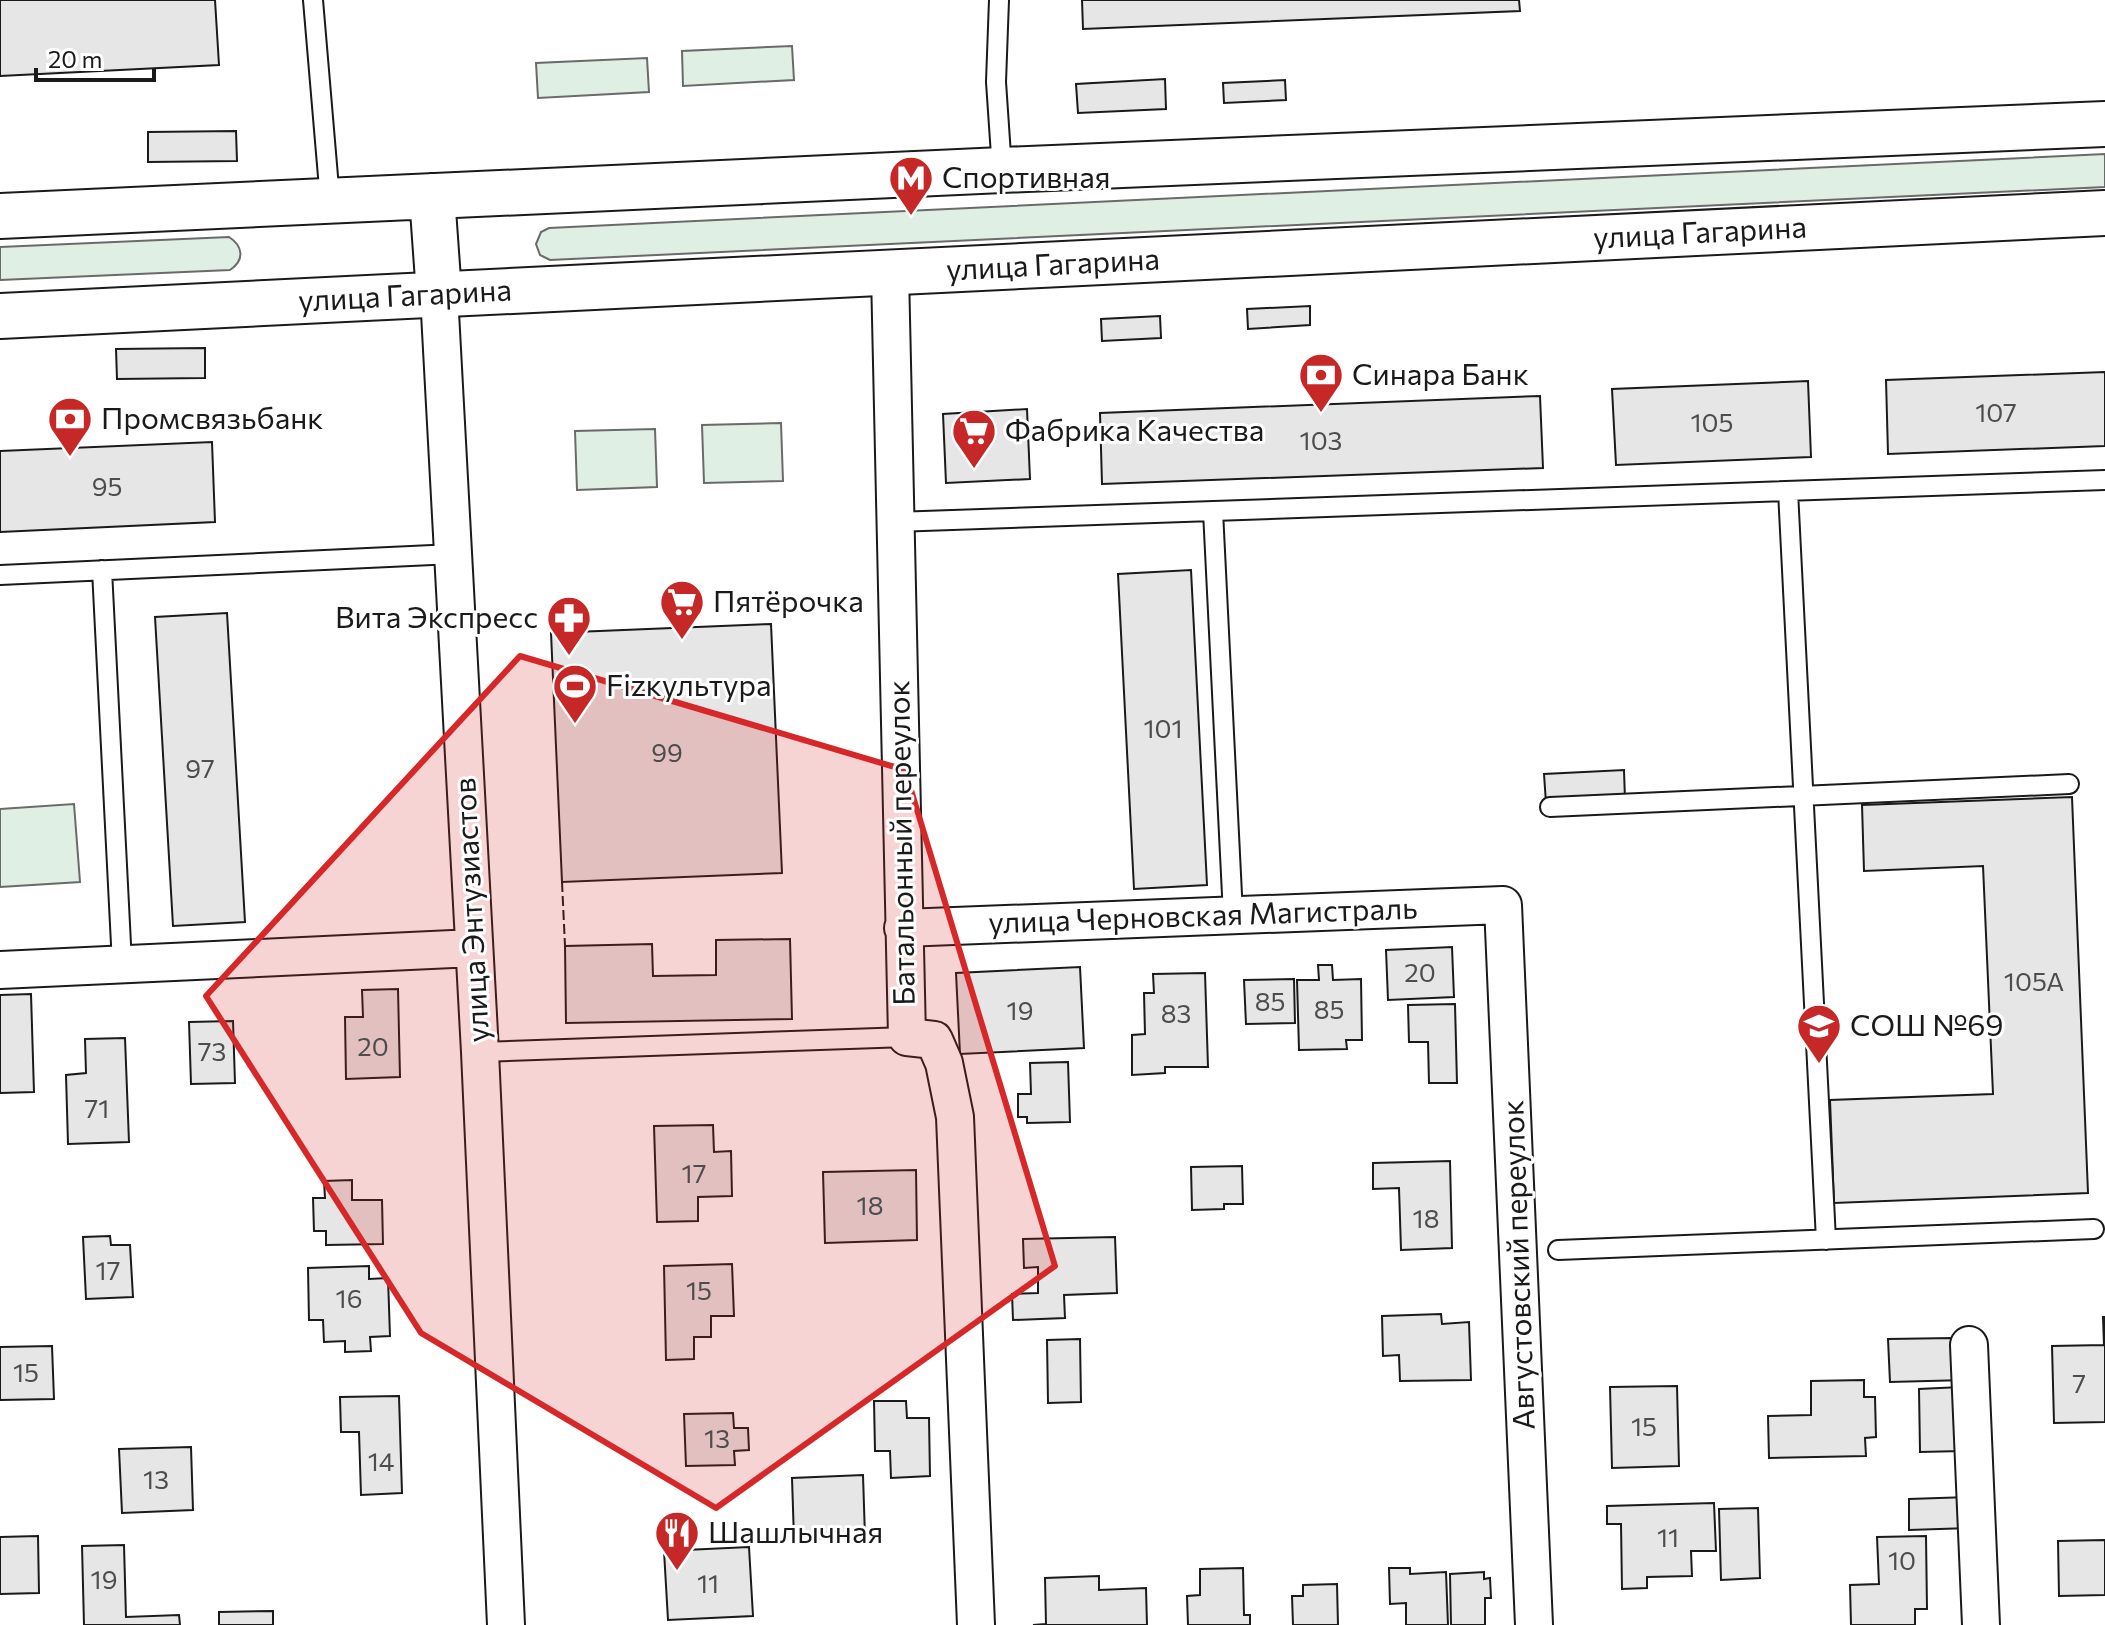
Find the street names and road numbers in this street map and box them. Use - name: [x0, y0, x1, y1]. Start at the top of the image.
- street label: улица Гагарина: [1592, 206, 1808, 255]
- street label: улица Гагарина: [945, 238, 1161, 287]
- street label: улица Гагарина: [297, 269, 513, 318]
- street label: Батальонный переулок: [878, 680, 921, 1006]
- street label: улица Энтузиастов: [444, 777, 495, 1043]
- street label: улица Черновская Магистраль: [988, 888, 1418, 939]
- street label: Августовский переулок: [1492, 1099, 1541, 1431]

